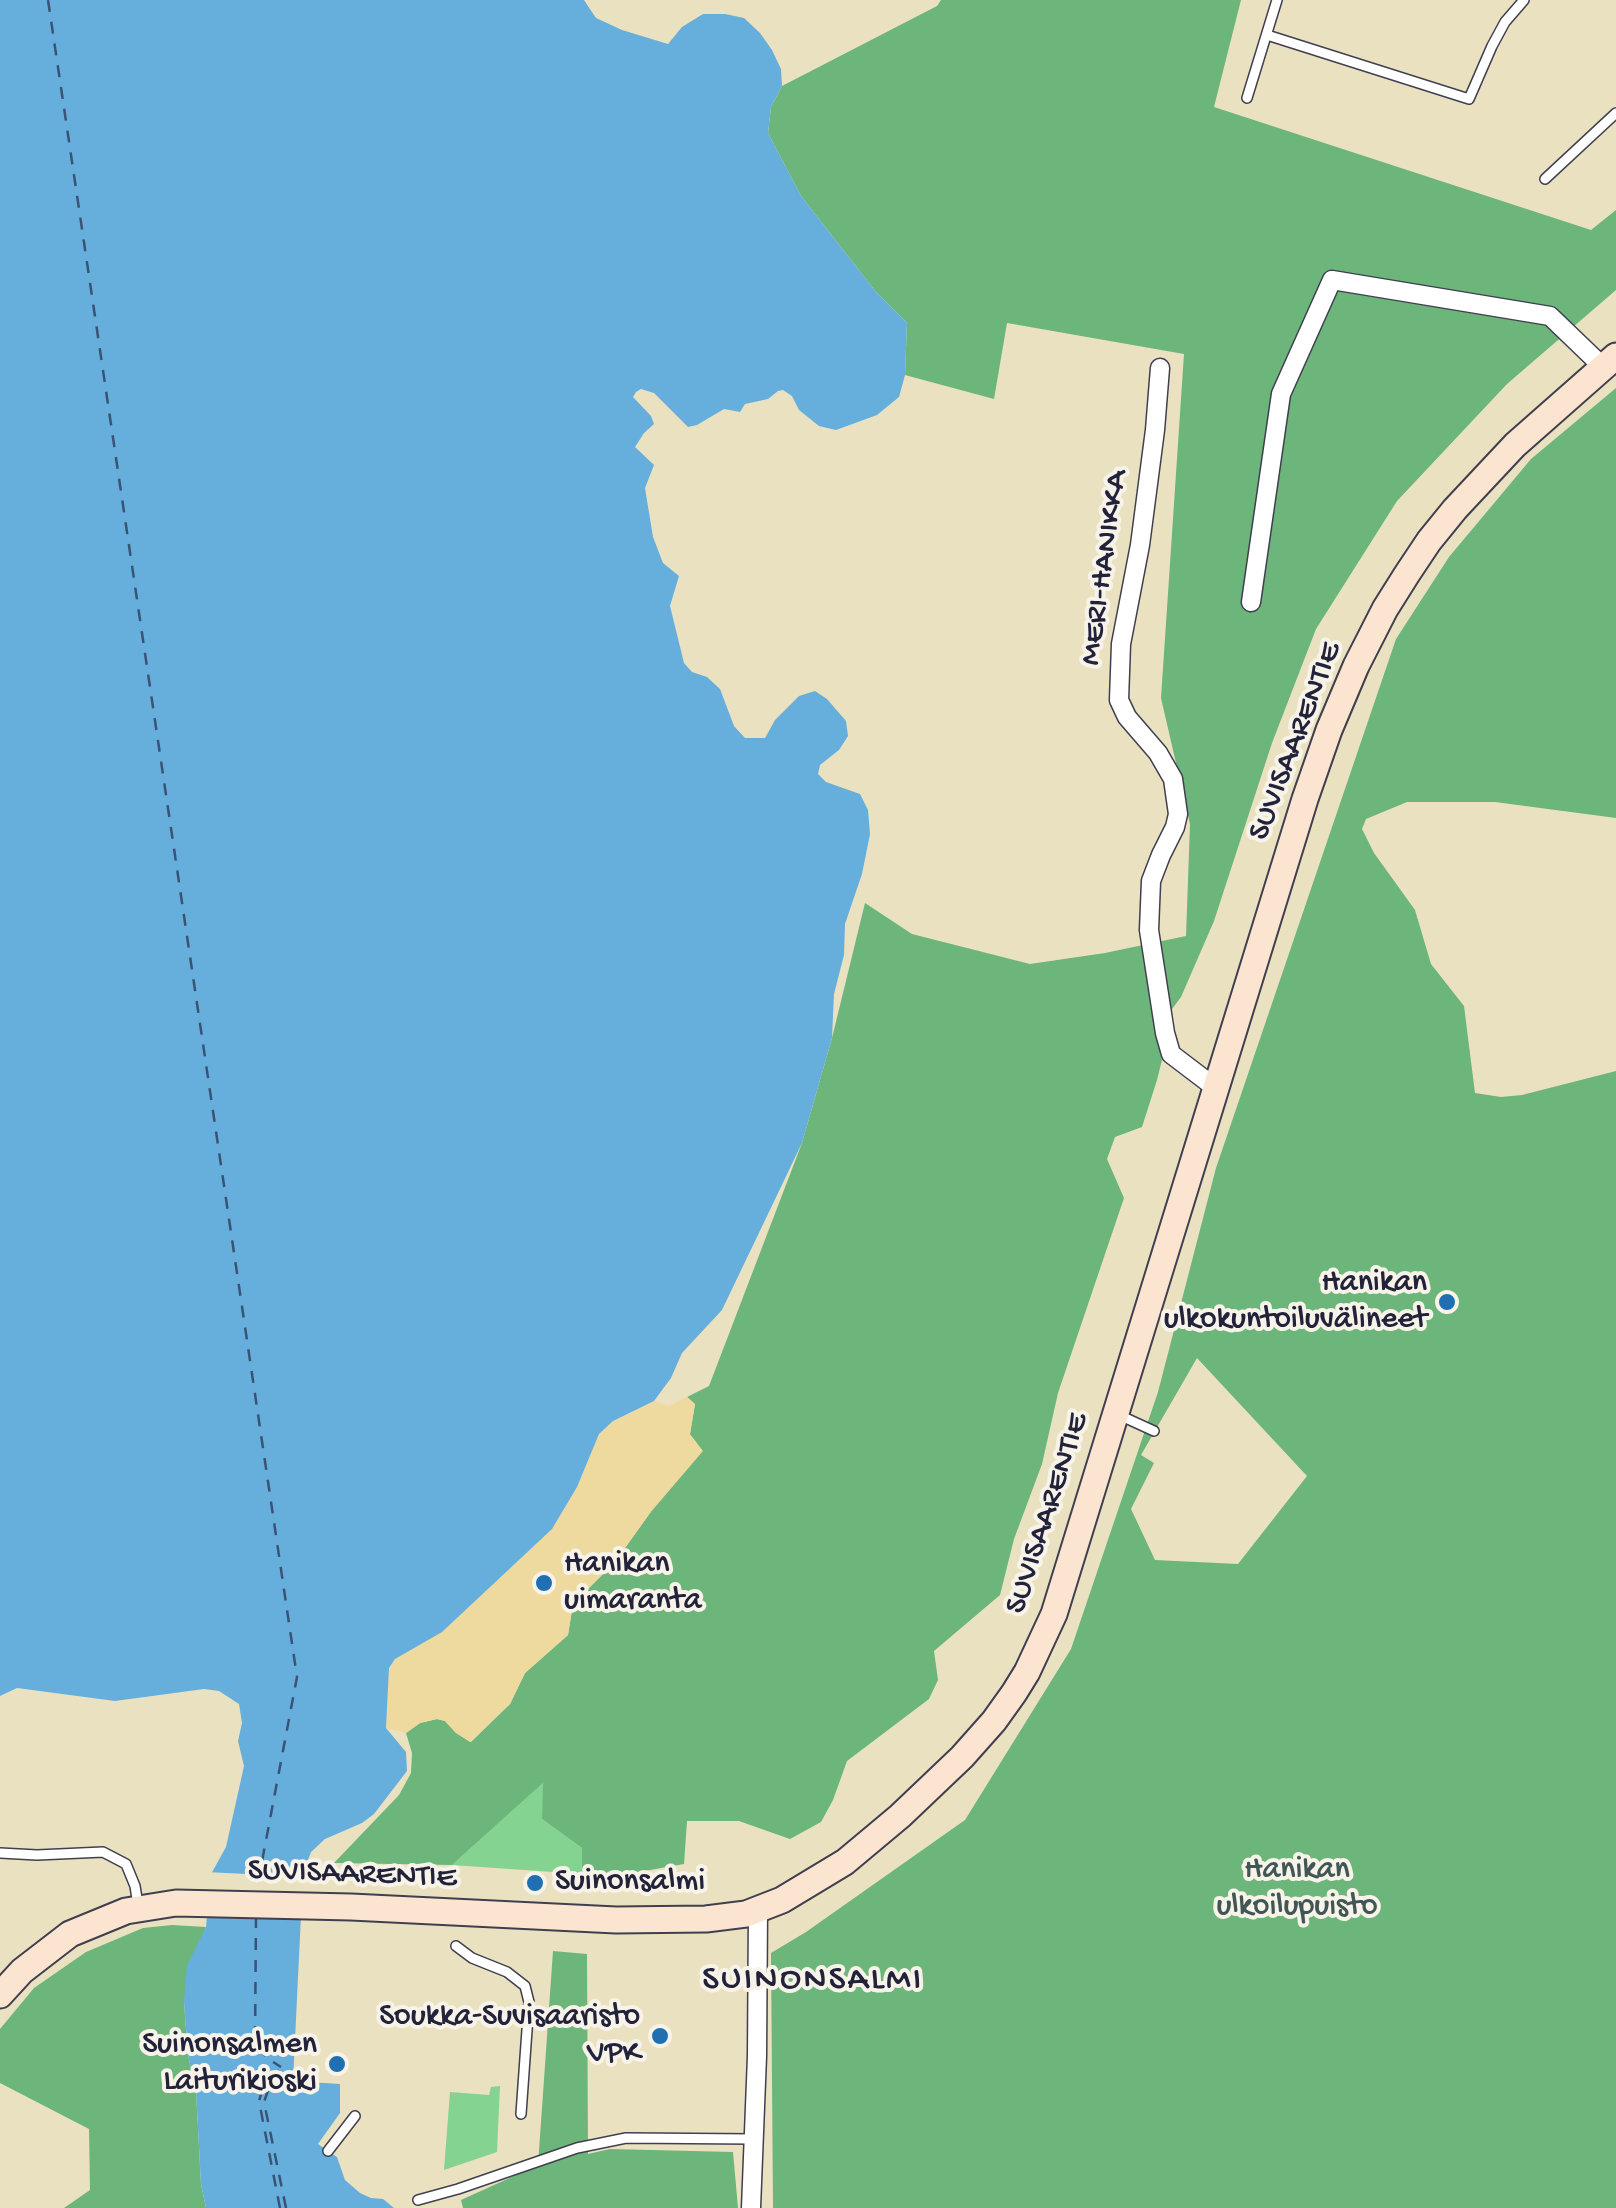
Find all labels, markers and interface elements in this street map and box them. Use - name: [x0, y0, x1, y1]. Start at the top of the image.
- street label: MERI-HANIKKA: [1073, 468, 1139, 668]
- street label: SUVISAARENTIE: [1242, 638, 1352, 846]
- place label: Hanikan ulkokuntoiluvälineet: [1164, 1265, 1427, 1340]
- marker: Hanikan ulkokuntoiluvälineet: [1436, 1291, 1458, 1313]
- street label: SUVISAARENTIE: [998, 1409, 1100, 1619]
- place label: Hanikan uimaranta: [564, 1546, 702, 1621]
- marker: Hanikan uimaranta: [533, 1572, 555, 1594]
- park label: Hanikan ulkoilupuisto: [1216, 1852, 1378, 1927]
- street label: SUVISAARENTIE: [247, 1853, 457, 1899]
- place label: Suinonsalmi: [555, 1864, 705, 1902]
- marker: Suinonsalmi: [524, 1872, 546, 1894]
- district label: SUINONSALMI: [702, 1961, 924, 2003]
- place label: Soukka-Suvisaaristo VPK: [379, 1999, 640, 2074]
- marker: Soukka-Suvisaaristo VPK: [649, 2025, 671, 2047]
- place label: Suinonsalmen Laiturikioski: [142, 2027, 317, 2102]
- marker: Suinonsalmen Laiturikioski: [326, 2053, 348, 2075]

